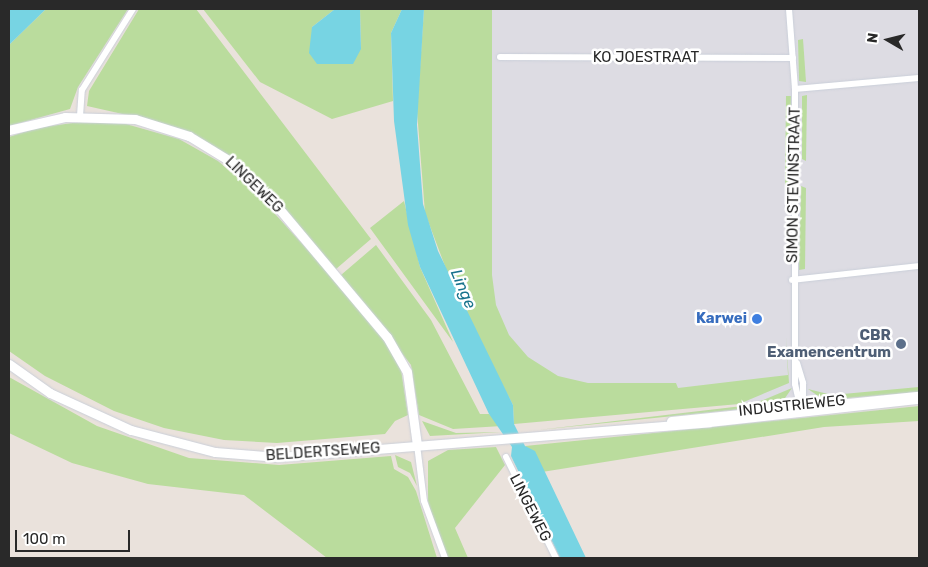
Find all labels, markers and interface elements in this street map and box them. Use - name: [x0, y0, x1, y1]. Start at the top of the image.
- north arrow: [863, 15, 913, 65]
- text: N: [864, 32, 882, 44]
- street label: KO JOESTRAAT: [593, 49, 699, 67]
- street label: SIMON STEVINSTRAAT: [784, 107, 804, 263]
- street label: LINGEWEG: [221, 153, 287, 217]
- water label: Linge: [446, 266, 480, 312]
- place label: Karwei: [696, 310, 747, 328]
- marker: Karwei: [751, 313, 763, 325]
- place label: CBR Examencentrum: [767, 326, 891, 361]
- marker: CBR Examencentrum: [895, 338, 907, 350]
- street label: INDUSTRIEWEG: [738, 391, 846, 421]
- street label: BELDERTSEWEG: [265, 439, 381, 465]
- street label: LINGEWEG: [505, 471, 555, 545]
- scale bar: [18, 520, 132, 552]
- text: 100 m: [23, 530, 65, 548]

